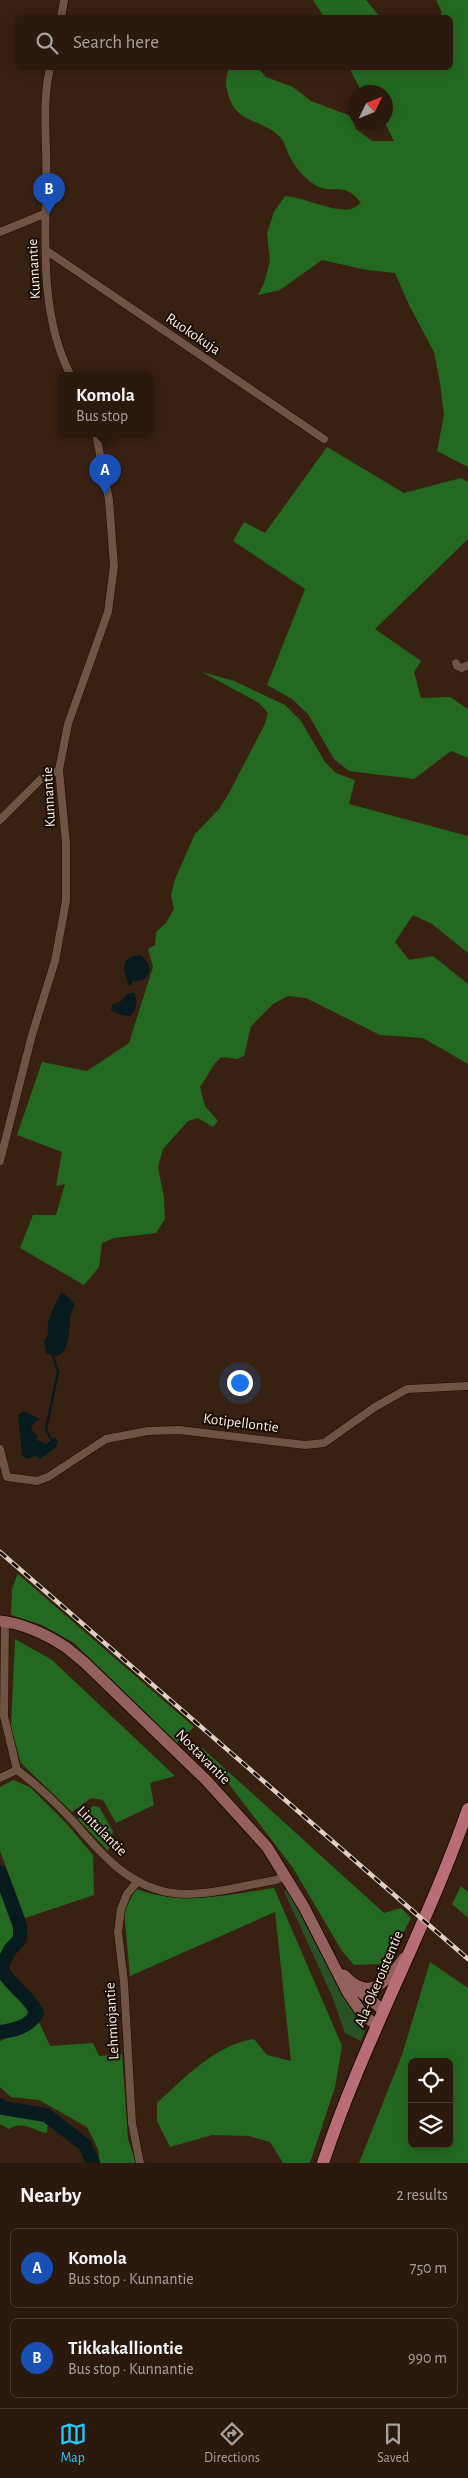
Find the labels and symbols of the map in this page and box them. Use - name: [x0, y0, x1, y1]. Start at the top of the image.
- north arrow: [348, 85, 393, 130]
- pin: B: [33, 173, 65, 214]
- street label: Kunnantie: [25, 238, 43, 300]
- street label: Ruokokuja: [163, 310, 223, 358]
- pin: A: [89, 454, 121, 495]
- street label: Kunnantie: [40, 766, 58, 828]
- your location: [227, 1370, 253, 1396]
- street label: Kotipellontie: [202, 1411, 280, 1435]
- street label: Nostavantie: [173, 1727, 233, 1787]
- street label: Lintulantie: [74, 1803, 130, 1859]
- street label: Ala-Okeroistentie: [352, 1929, 406, 2029]
- street label: Lehmiojantie: [102, 1982, 122, 2060]

